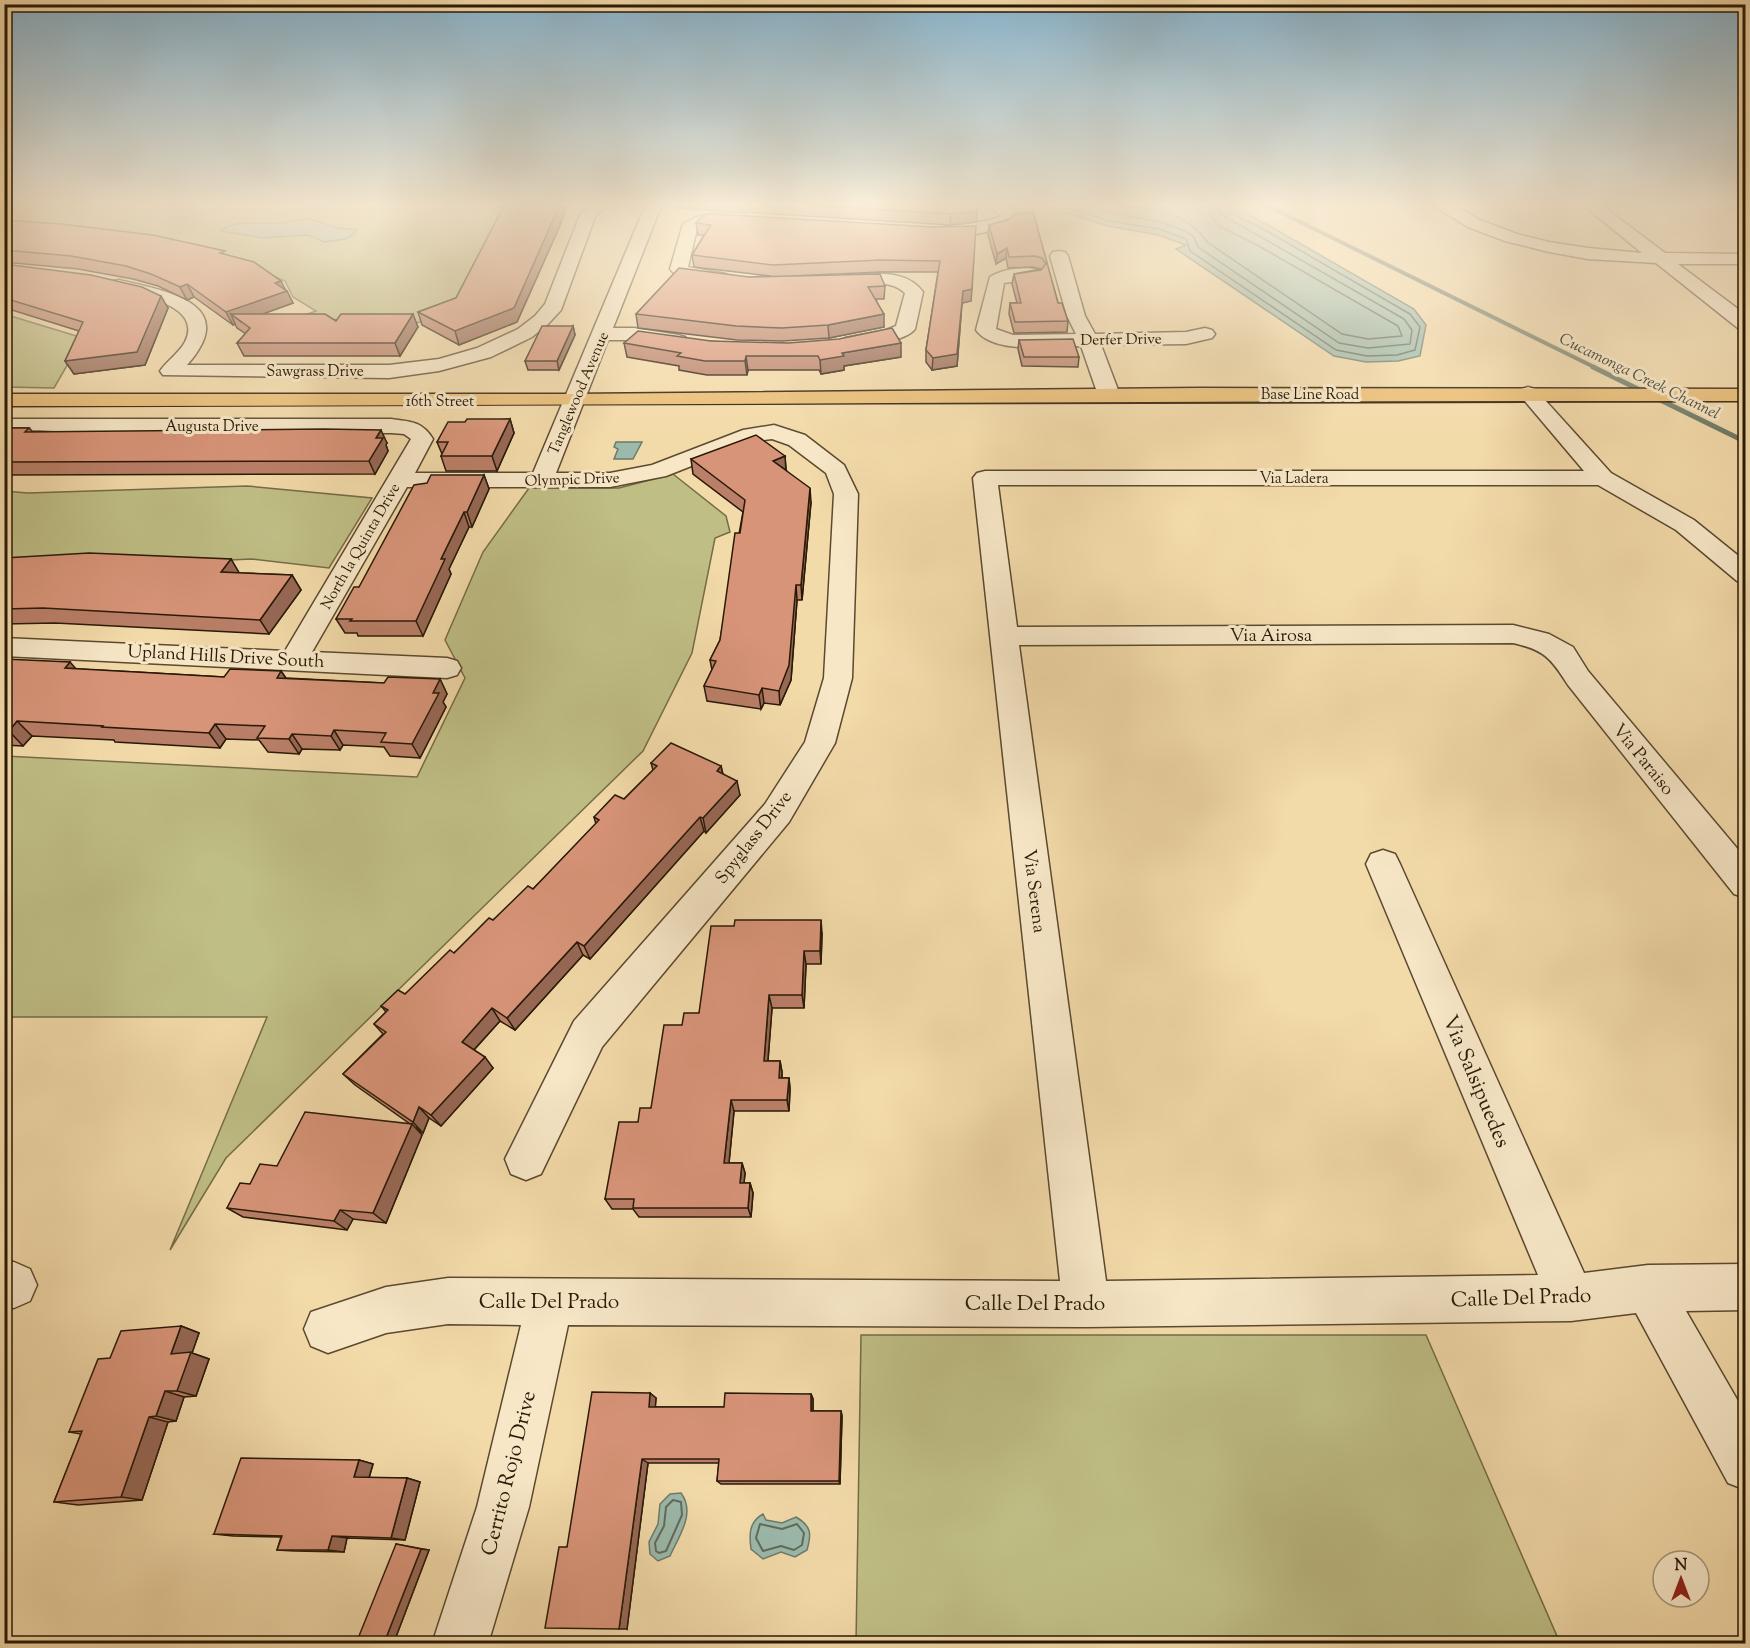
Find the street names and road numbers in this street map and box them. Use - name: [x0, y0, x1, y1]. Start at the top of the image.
- street label: Tanglewood Avenue: [544, 329, 615, 458]
- street label: Derfer Drive: [1080, 329, 1162, 352]
- street label: Sawgrass Drive: [266, 362, 364, 383]
- street label: Base Line Road: [1261, 385, 1360, 406]
- street label: 16th Street: [406, 392, 474, 413]
- street label: Augusta Drive: [165, 417, 259, 438]
- street label: Olympic Drive: [524, 468, 620, 493]
- street label: Via Ladera: [1259, 469, 1329, 490]
- street label: North la Quinta Drive: [317, 480, 406, 614]
- street label: Via Airosa: [1230, 624, 1312, 650]
- street label: Upland Hills Drive South: [127, 640, 326, 676]
- street label: Via Paraiso: [1605, 719, 1680, 802]
- street label: Spyglass Drive: [710, 786, 799, 890]
- street label: Via Serena: [1015, 848, 1051, 934]
- street label: Via Salsipuedes: [1434, 1011, 1517, 1153]
- street label: Calle Del Prado: [1450, 1282, 1592, 1316]
- street label: Calle Del Prado: [479, 1288, 619, 1318]
- street label: Calle Del Prado: [965, 1290, 1105, 1320]
- street label: Cerrito Rojo Drive: [475, 1388, 545, 1559]

